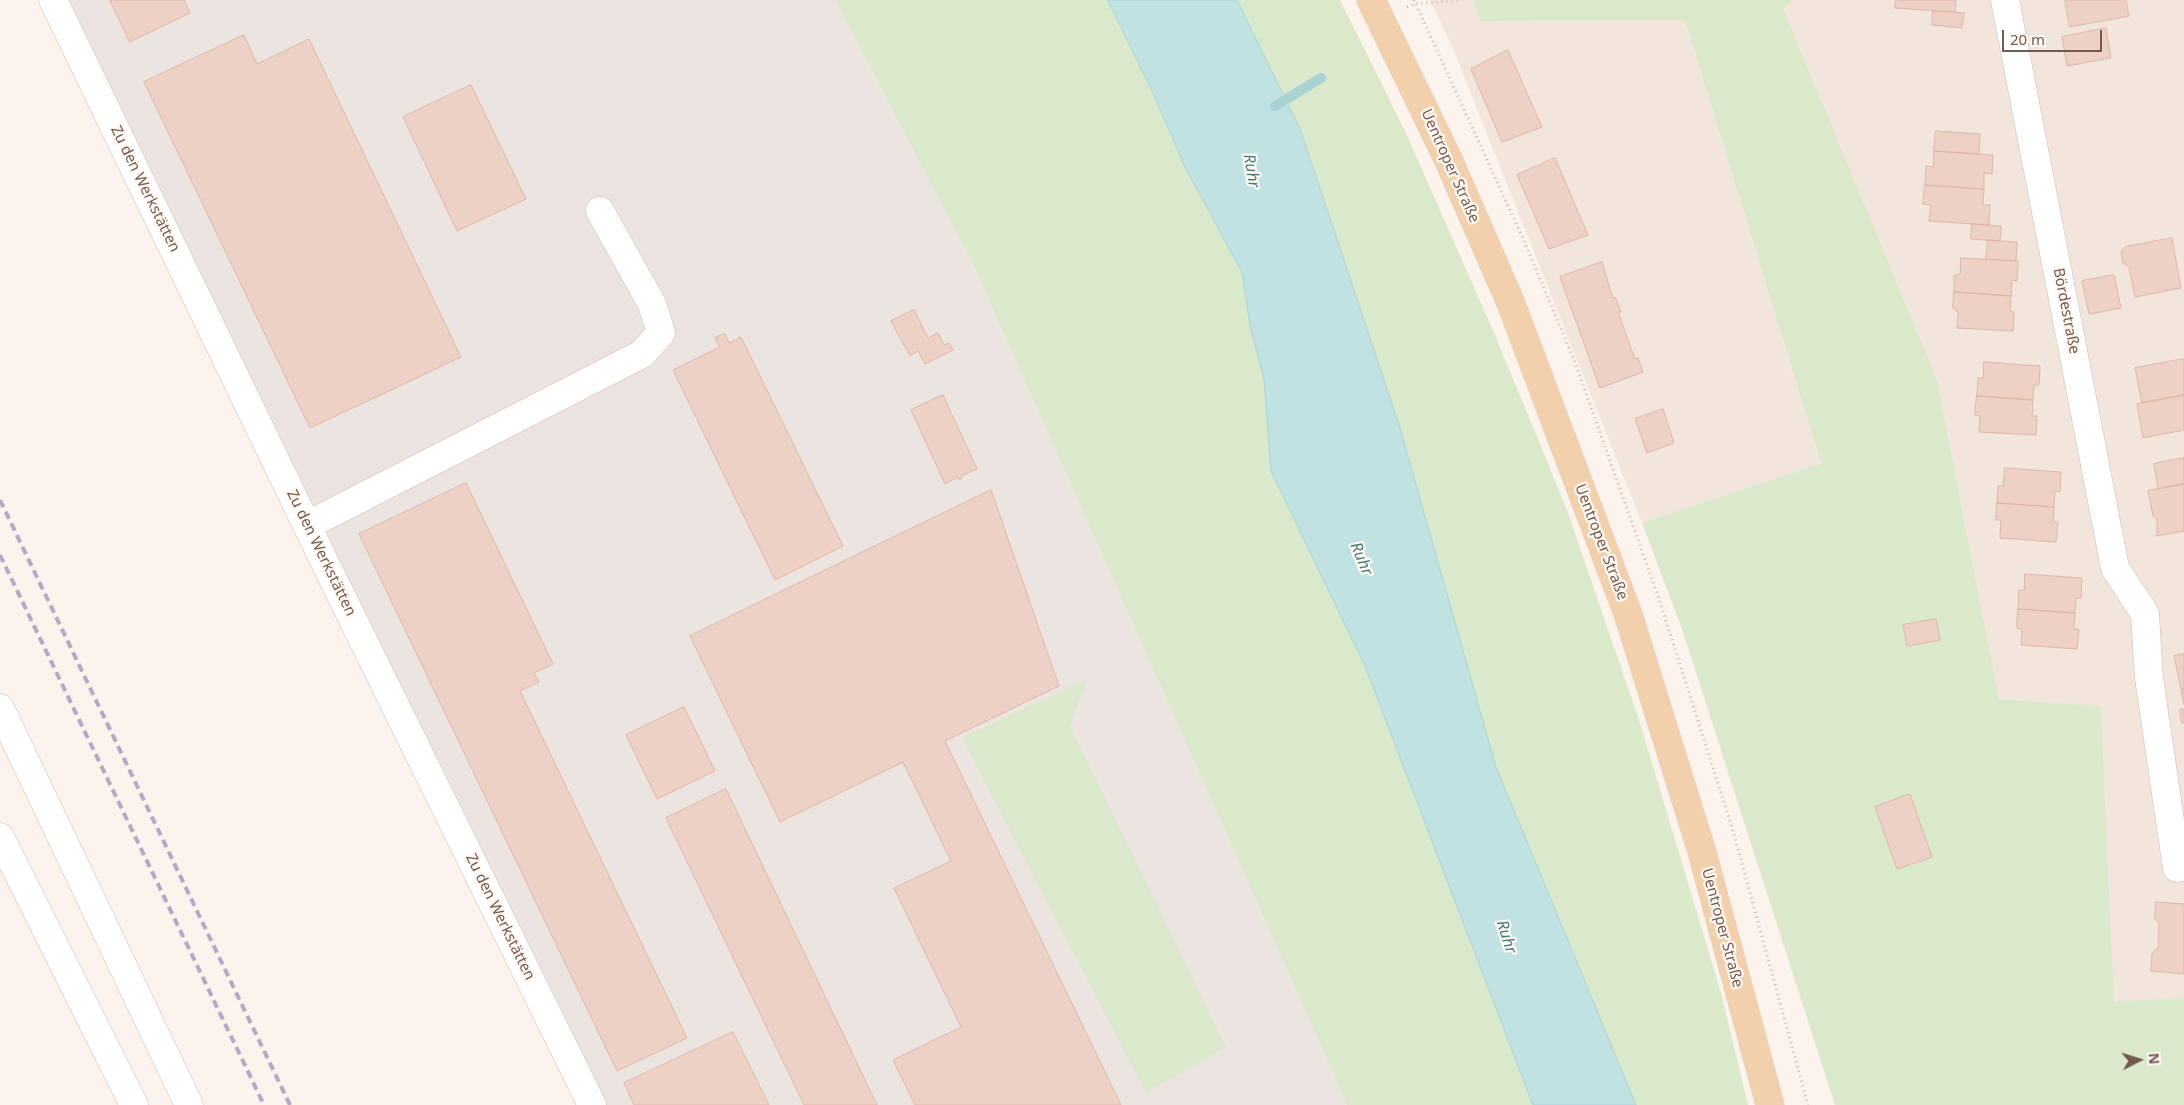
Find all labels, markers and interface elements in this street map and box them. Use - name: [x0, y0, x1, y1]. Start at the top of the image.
- scale bar: [2004, 20, 2104, 52]
- text: 20 m: [2010, 29, 2045, 49]
- street label: Uentroper Straße: [1417, 106, 1483, 226]
- street label: Zu den Werkstätten: [107, 123, 183, 255]
- water label: Ruhr: [1239, 153, 1263, 189]
- street label: Bördestraße: [2049, 266, 2083, 356]
- street label: Uentroper Straße: [1571, 481, 1631, 603]
- street label: Zu den Werkstätten: [283, 487, 359, 619]
- water label: Ruhr: [1346, 540, 1376, 578]
- street label: Zu den Werkstätten: [462, 851, 538, 983]
- street label: Uentroper Straße: [1697, 866, 1747, 990]
- water label: Ruhr: [1492, 918, 1520, 956]
- north arrow: [2114, 1035, 2164, 1085]
- text: N: [2144, 1052, 2164, 1065]

